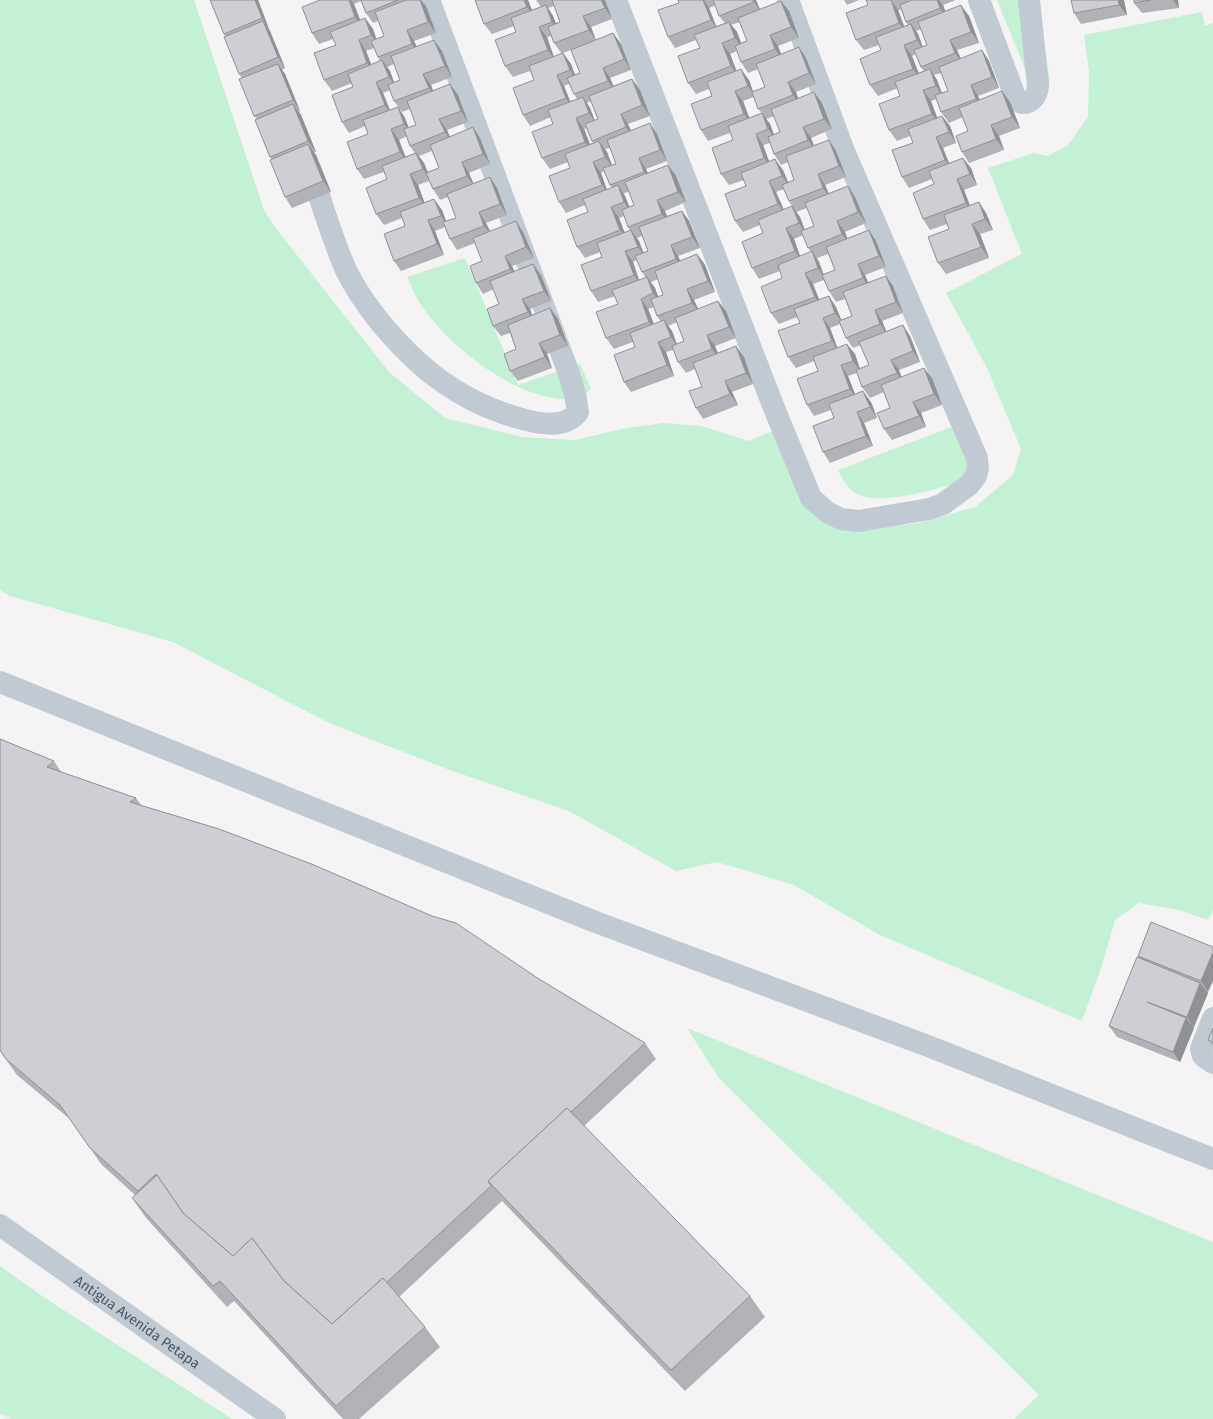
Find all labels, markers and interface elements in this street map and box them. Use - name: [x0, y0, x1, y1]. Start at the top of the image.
- street label: Antigua Avenida Petapa: [71, 1272, 203, 1372]

